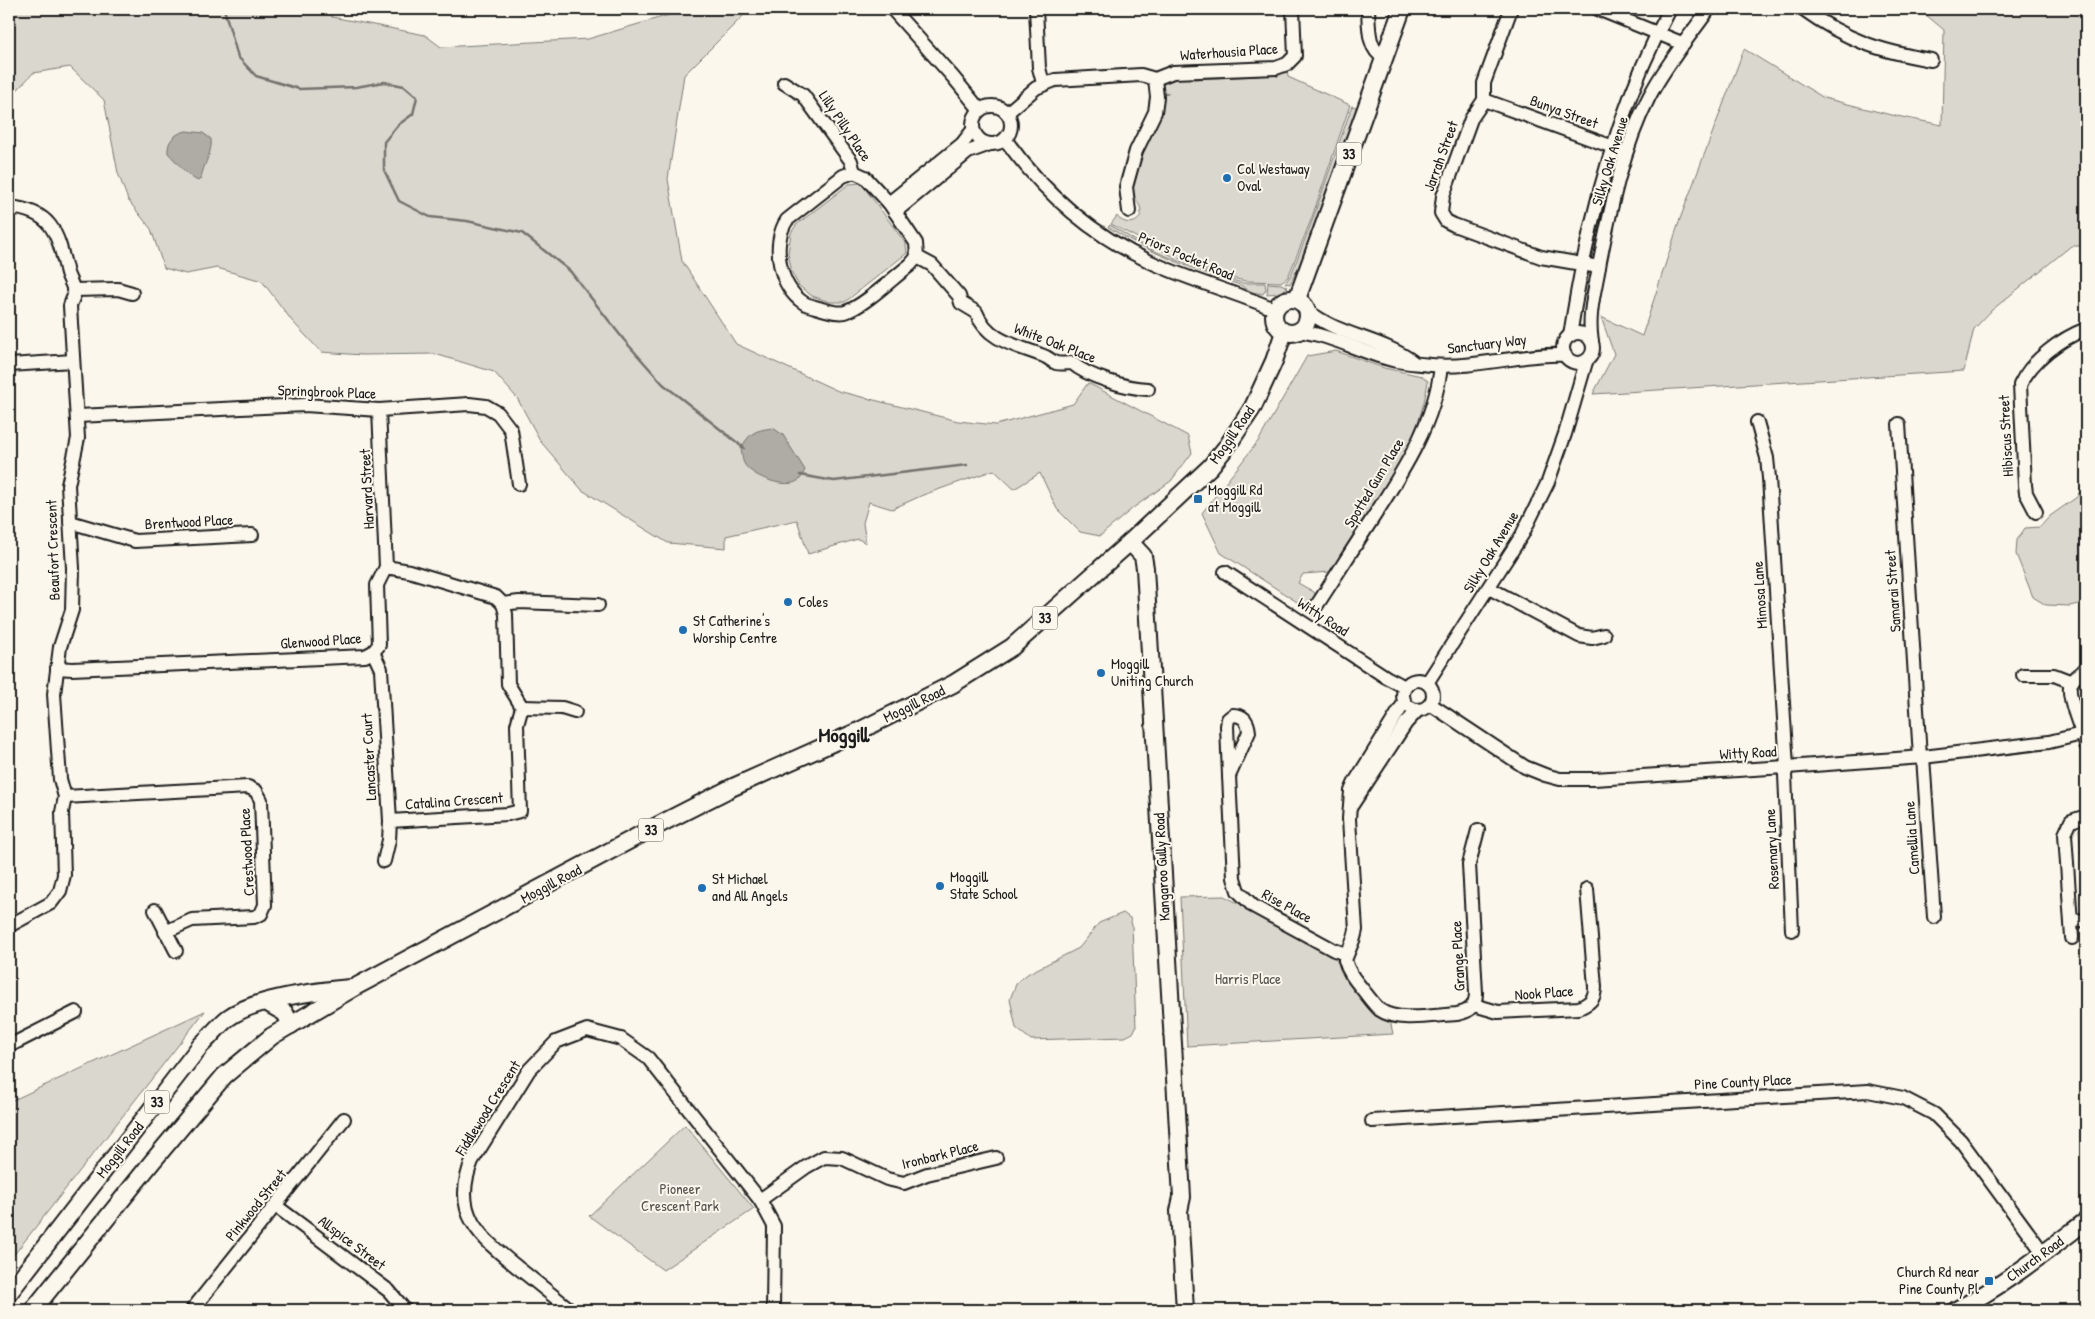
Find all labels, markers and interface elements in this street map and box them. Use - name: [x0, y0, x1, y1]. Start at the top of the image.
- street label: Waterhousia Place: [1179, 38, 1278, 65]
- street label: Lilly Pilly Place: [814, 86, 877, 165]
- street label: Bunya Street: [1527, 90, 1602, 134]
- street label: Silky Oak Avenue: [1586, 114, 1633, 208]
- street label: Jarrah Street: [1418, 117, 1463, 194]
- road number: 33: [1336, 142, 1362, 166]
- place label: Col Westaway Oval: [1237, 158, 1310, 196]
- marker: Col Westaway Oval: [1221, 172, 1233, 184]
- street label: Priors Pocket Road: [1135, 226, 1237, 285]
- street label: White Oak Place: [1011, 317, 1099, 368]
- street label: Sanctuary Way: [1446, 328, 1528, 359]
- street label: Springbrook Place: [277, 379, 377, 404]
- street label: Hibiscus Street: [1993, 394, 2018, 477]
- street label: Moggill Road: [1204, 401, 1259, 468]
- street label: Spotted Gum Place: [1339, 434, 1409, 531]
- street label: Harvard Street: [354, 447, 379, 530]
- place label: Moggill Rd at Moggill: [1208, 479, 1262, 517]
- marker: Moggill Rd at Moggill: [1192, 493, 1204, 505]
- street label: Beaufort Crescent: [40, 498, 65, 601]
- street label: Silky Oak Avenue: [1458, 507, 1523, 597]
- street label: Brentwood Place: [144, 509, 234, 534]
- street label: Samarai Street: [1879, 548, 1906, 633]
- street label: Mimosa Lane: [1747, 560, 1772, 630]
- place label: Coles: [798, 591, 828, 612]
- street label: Witty Road: [1294, 592, 1353, 641]
- marker: Coles: [782, 596, 794, 608]
- road number: 33: [1032, 606, 1058, 630]
- place label: St Catherine's Worship Centre: [693, 610, 777, 648]
- marker: St Catherine's Worship Centre: [677, 624, 689, 636]
- street label: Glenwood Place: [280, 627, 362, 654]
- place label: Moggill Uniting Church: [1111, 653, 1193, 691]
- marker: Moggill Uniting Church: [1095, 667, 1107, 679]
- street label: Moggill Road: [879, 680, 948, 727]
- street label: Lancaster Court: [356, 712, 381, 801]
- district label: Moggill: [819, 721, 871, 749]
- street label: Witty Road: [1719, 741, 1777, 764]
- street label: Catalina Crescent: [404, 787, 504, 814]
- street label: Camellia Lane: [1898, 801, 1925, 875]
- street label: Crestwood Place: [234, 807, 259, 897]
- street label: Rosemary Lane: [1759, 808, 1784, 890]
- street label: Kangaroo Gully Road: [1148, 812, 1175, 922]
- road number: 33: [638, 818, 664, 842]
- street label: Moggill Road: [517, 859, 585, 908]
- place label: Moggill State School: [950, 866, 1018, 904]
- place label: St Michael and All Angels: [712, 868, 788, 906]
- marker: Moggill State School: [934, 880, 946, 892]
- marker: St Michael and All Angels: [696, 882, 708, 894]
- street label: Rise Place: [1258, 883, 1316, 928]
- street label: Grange Place: [1445, 920, 1470, 992]
- park label: Harris Place: [1215, 968, 1281, 989]
- street label: Nook Place: [1514, 980, 1574, 1005]
- street label: Fiddlewood Crescent: [449, 1055, 526, 1160]
- street label: Pine County Place: [1694, 1068, 1792, 1095]
- road number: 33: [144, 1090, 170, 1114]
- street label: Moggill Road: [91, 1117, 148, 1182]
- street label: Ironbark Place: [899, 1135, 981, 1174]
- street label: Pinkwood Street: [220, 1164, 292, 1245]
- park label: Pioneer Crescent Park: [641, 1178, 719, 1216]
- street label: Allspice Street: [314, 1210, 391, 1275]
- street label: Church Road: [2002, 1230, 2068, 1287]
- place label: Church Rd near Pine County Pl: [1897, 1261, 1979, 1299]
- marker: Church Rd near Pine County Pl: [1983, 1275, 1995, 1287]

